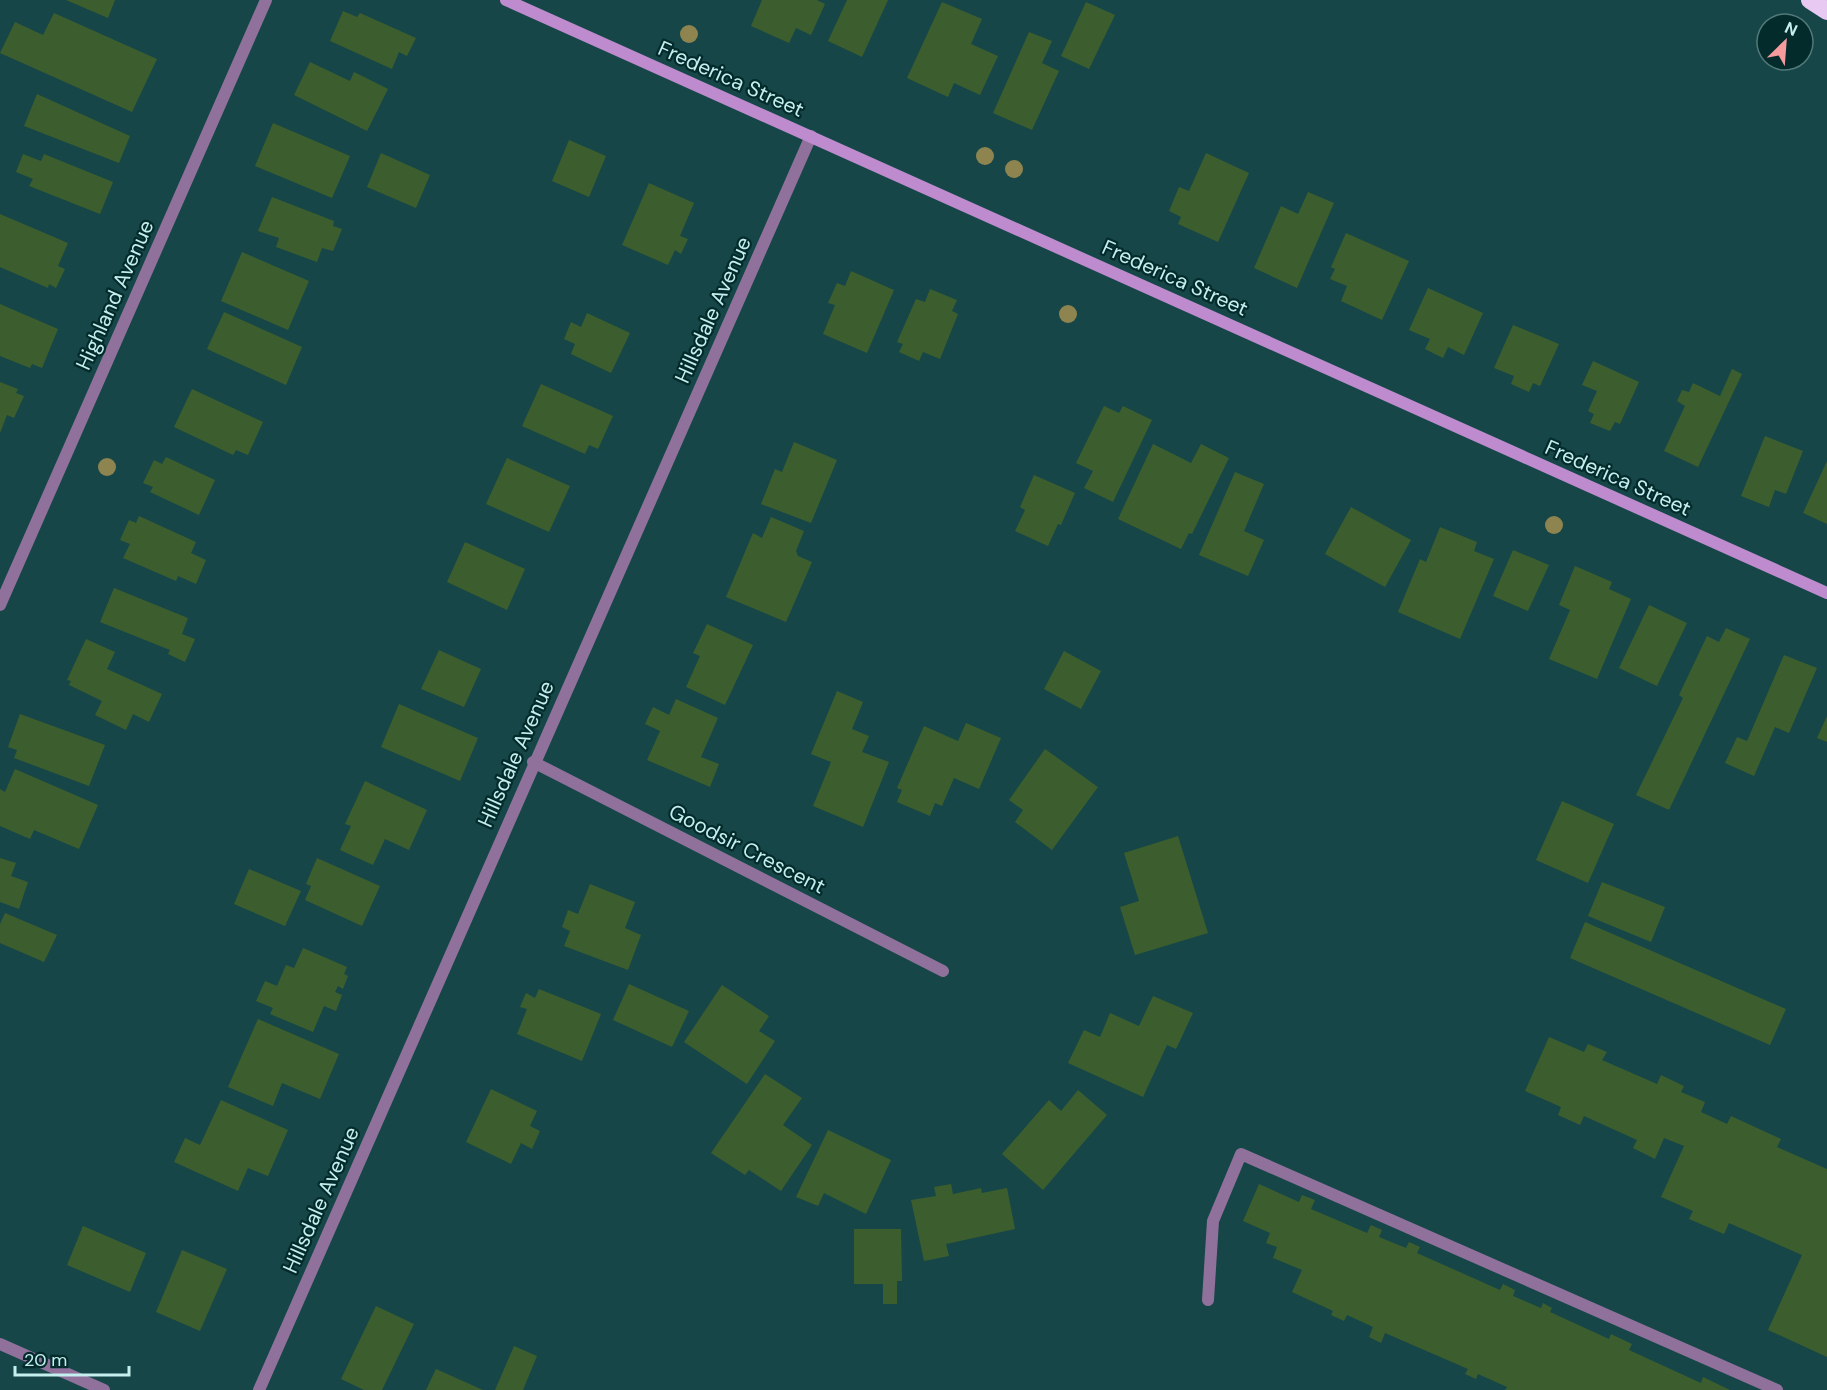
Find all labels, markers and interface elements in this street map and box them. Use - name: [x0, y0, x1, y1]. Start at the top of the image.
- north arrow: [1755, 12, 1815, 72]
- text: N: [1781, 17, 1801, 41]
- street label: Frederica Street: [654, 34, 808, 124]
- street label: Highland Avenue: [69, 216, 161, 374]
- street label: Hillsdale Avenue: [668, 232, 758, 388]
- street label: Frederica Street: [1098, 233, 1252, 323]
- street label: Frederica Street: [1541, 433, 1695, 523]
- street label: Hillsdale Avenue: [471, 676, 561, 832]
- street label: Goodsir Crescent: [664, 797, 830, 901]
- street label: Hillsdale Avenue: [276, 1122, 366, 1278]
- scale bar: [15, 1339, 129, 1377]
- text: 20 m: [24, 1348, 67, 1372]

